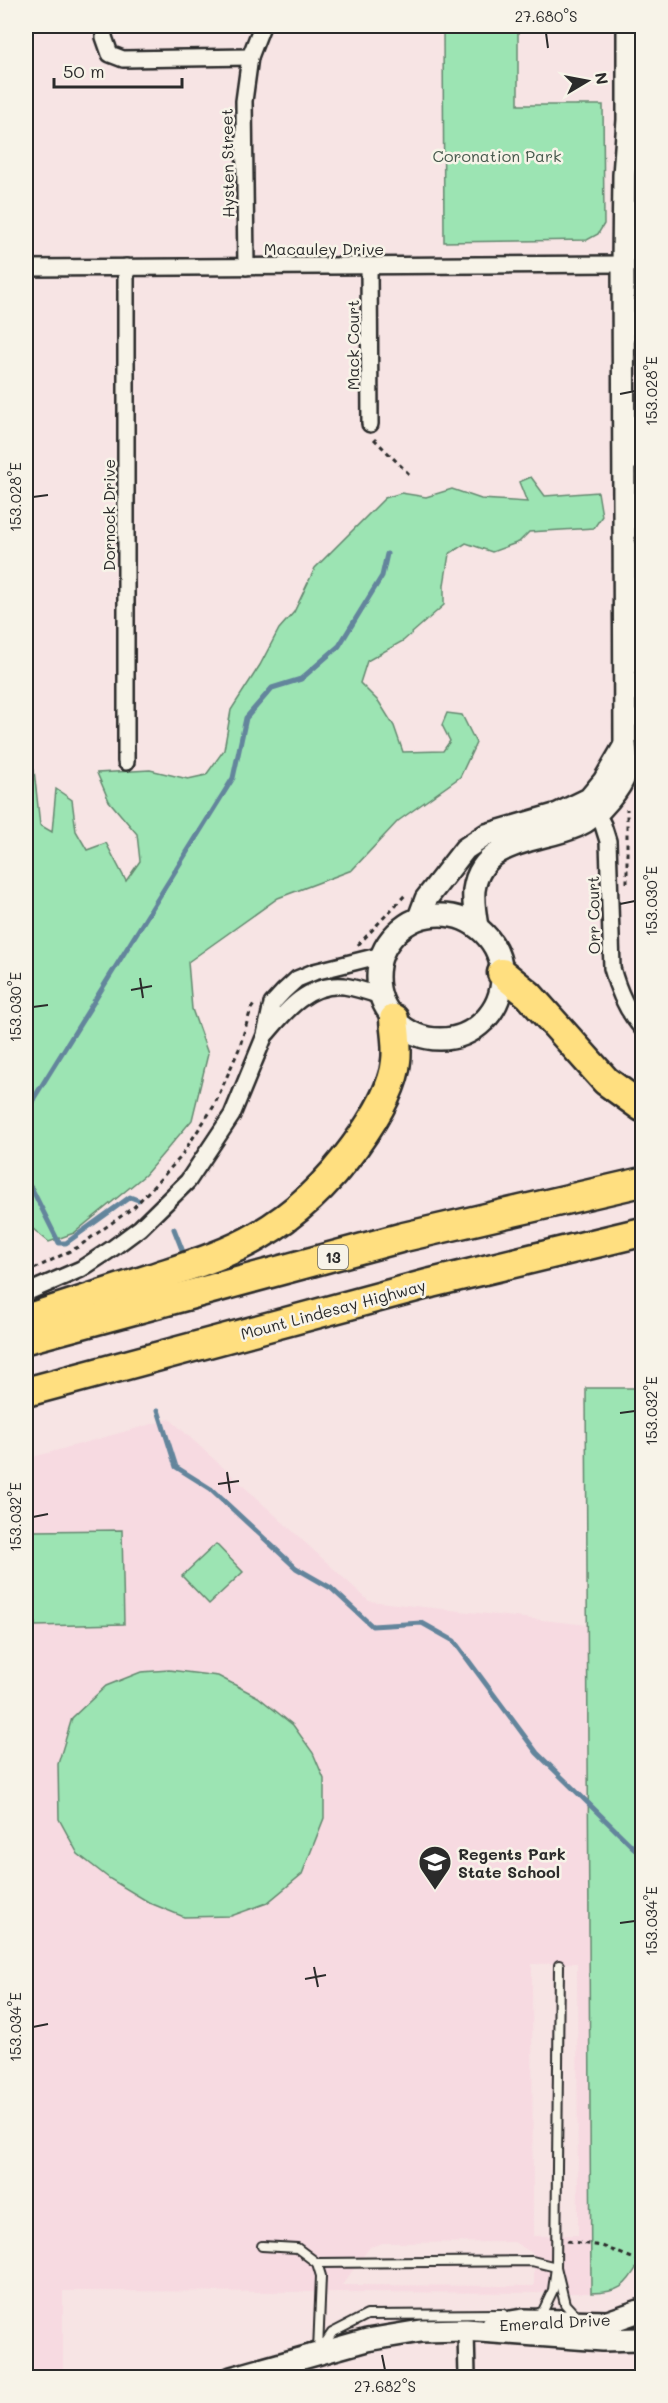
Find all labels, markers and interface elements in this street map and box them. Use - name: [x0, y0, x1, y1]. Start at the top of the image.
- text: 27.680°S: [515, 6, 577, 26]
- scale bar: [54, 51, 182, 89]
- north arrow: [557, 51, 617, 111]
- text: 50 m: [63, 59, 105, 83]
- text: N: [591, 70, 614, 86]
- street label: Hysten Street: [216, 108, 238, 218]
- park label: Coronation Park: [433, 145, 561, 166]
- street label: Macauley Drive: [264, 238, 384, 259]
- street label: Mack Court: [342, 300, 363, 390]
- text: 153.028°E: [641, 356, 661, 426]
- street label: Dornock Drive: [98, 459, 119, 571]
- text: 153.028°E: [5, 462, 25, 532]
- text: 153.030°E: [641, 865, 661, 936]
- street label: Orr Court: [582, 876, 604, 954]
- text: 153.030°E: [5, 971, 25, 1042]
- road number: 13: [318, 1245, 348, 1269]
- street label: Mount Lindesay Highway: [238, 1274, 428, 1344]
- text: 153.032°E: [641, 1376, 661, 1446]
- text: 153.032°E: [5, 1482, 25, 1552]
- place label: Regents Park State School: [458, 1843, 566, 1882]
- school or university icon: Regents Park State School: [417, 1844, 453, 1891]
- text: 153.034°E: [641, 1886, 661, 1956]
- text: 153.034°E: [5, 1992, 25, 2062]
- street label: Emerald Drive: [499, 2309, 611, 2335]
- text: 27.682°S: [354, 2376, 416, 2396]

